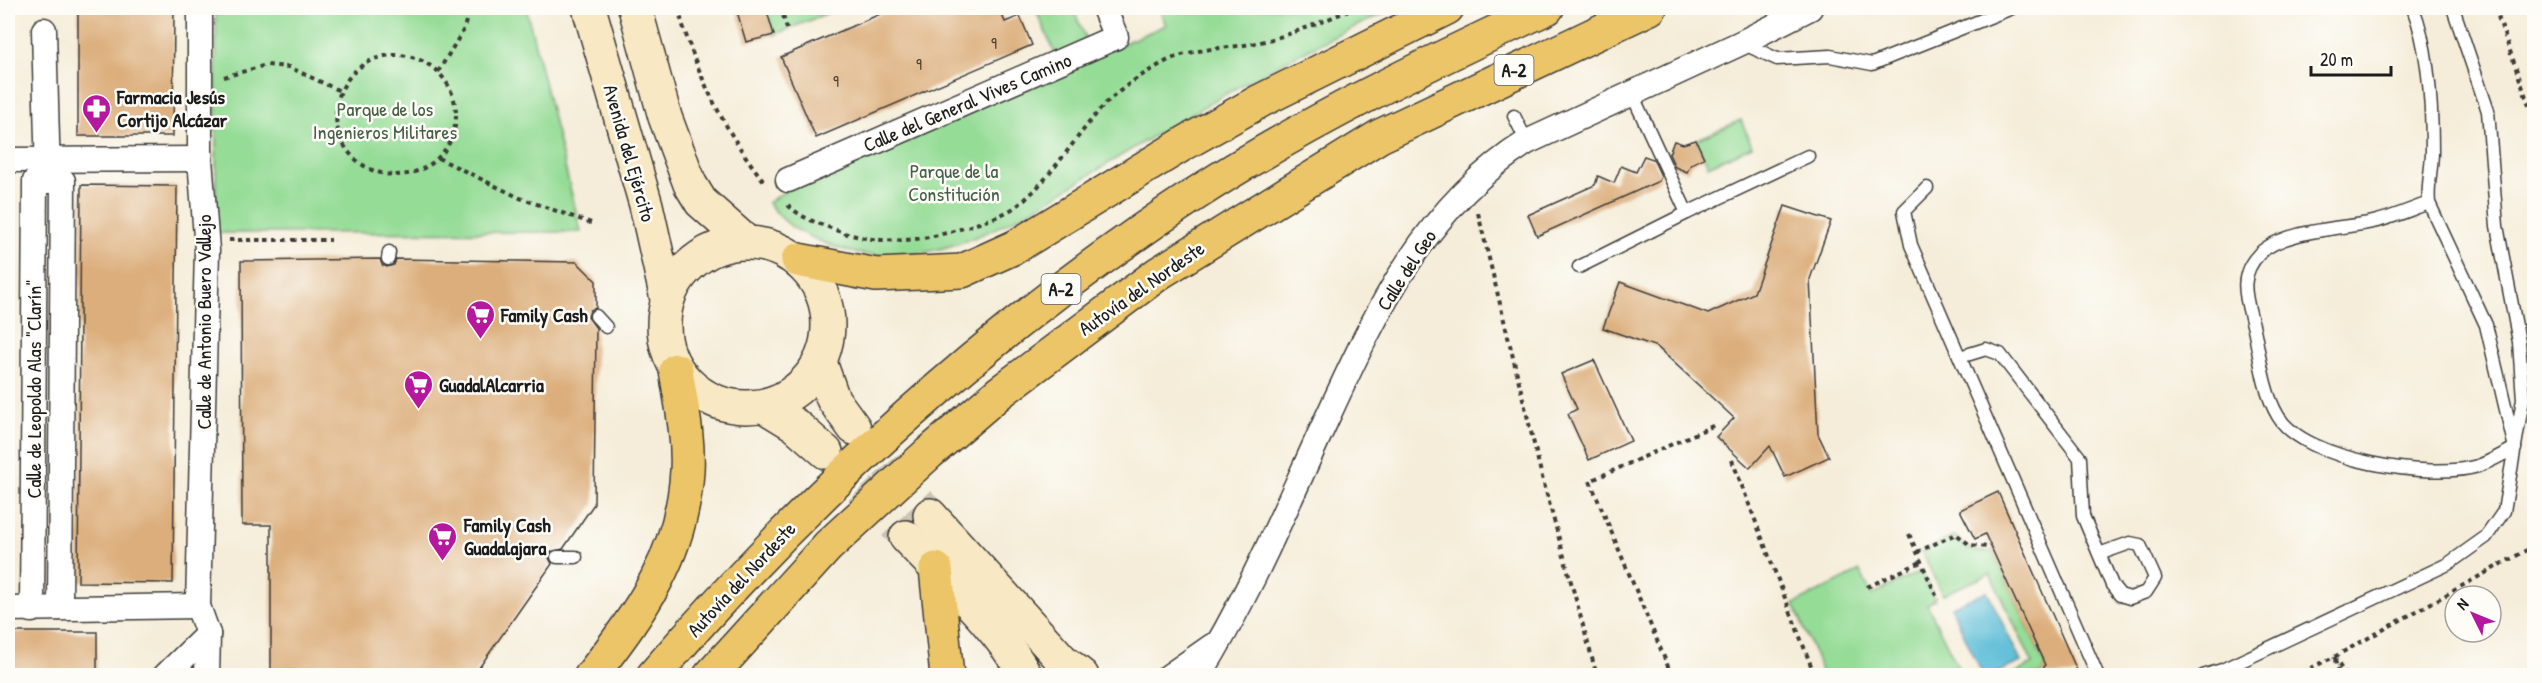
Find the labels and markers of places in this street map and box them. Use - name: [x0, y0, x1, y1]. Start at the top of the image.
- place label: Farmacia Jesús Cortijo Alcázar: [116, 83, 228, 133]
- pharmacy icon: Farmacia Jesús Cortijo Alcázar: [80, 92, 112, 134]
- supermarket icon: Family Cash: [464, 298, 496, 340]
- place label: Family Cash: [500, 301, 588, 329]
- supermarket icon: GuadalAlcarria: [402, 368, 434, 410]
- place label: GuadalAlcarria: [439, 371, 544, 398]
- place label: Family Cash Guadalajara: [463, 511, 551, 561]
- supermarket icon: Family Cash Guadalajara: [427, 520, 459, 562]

